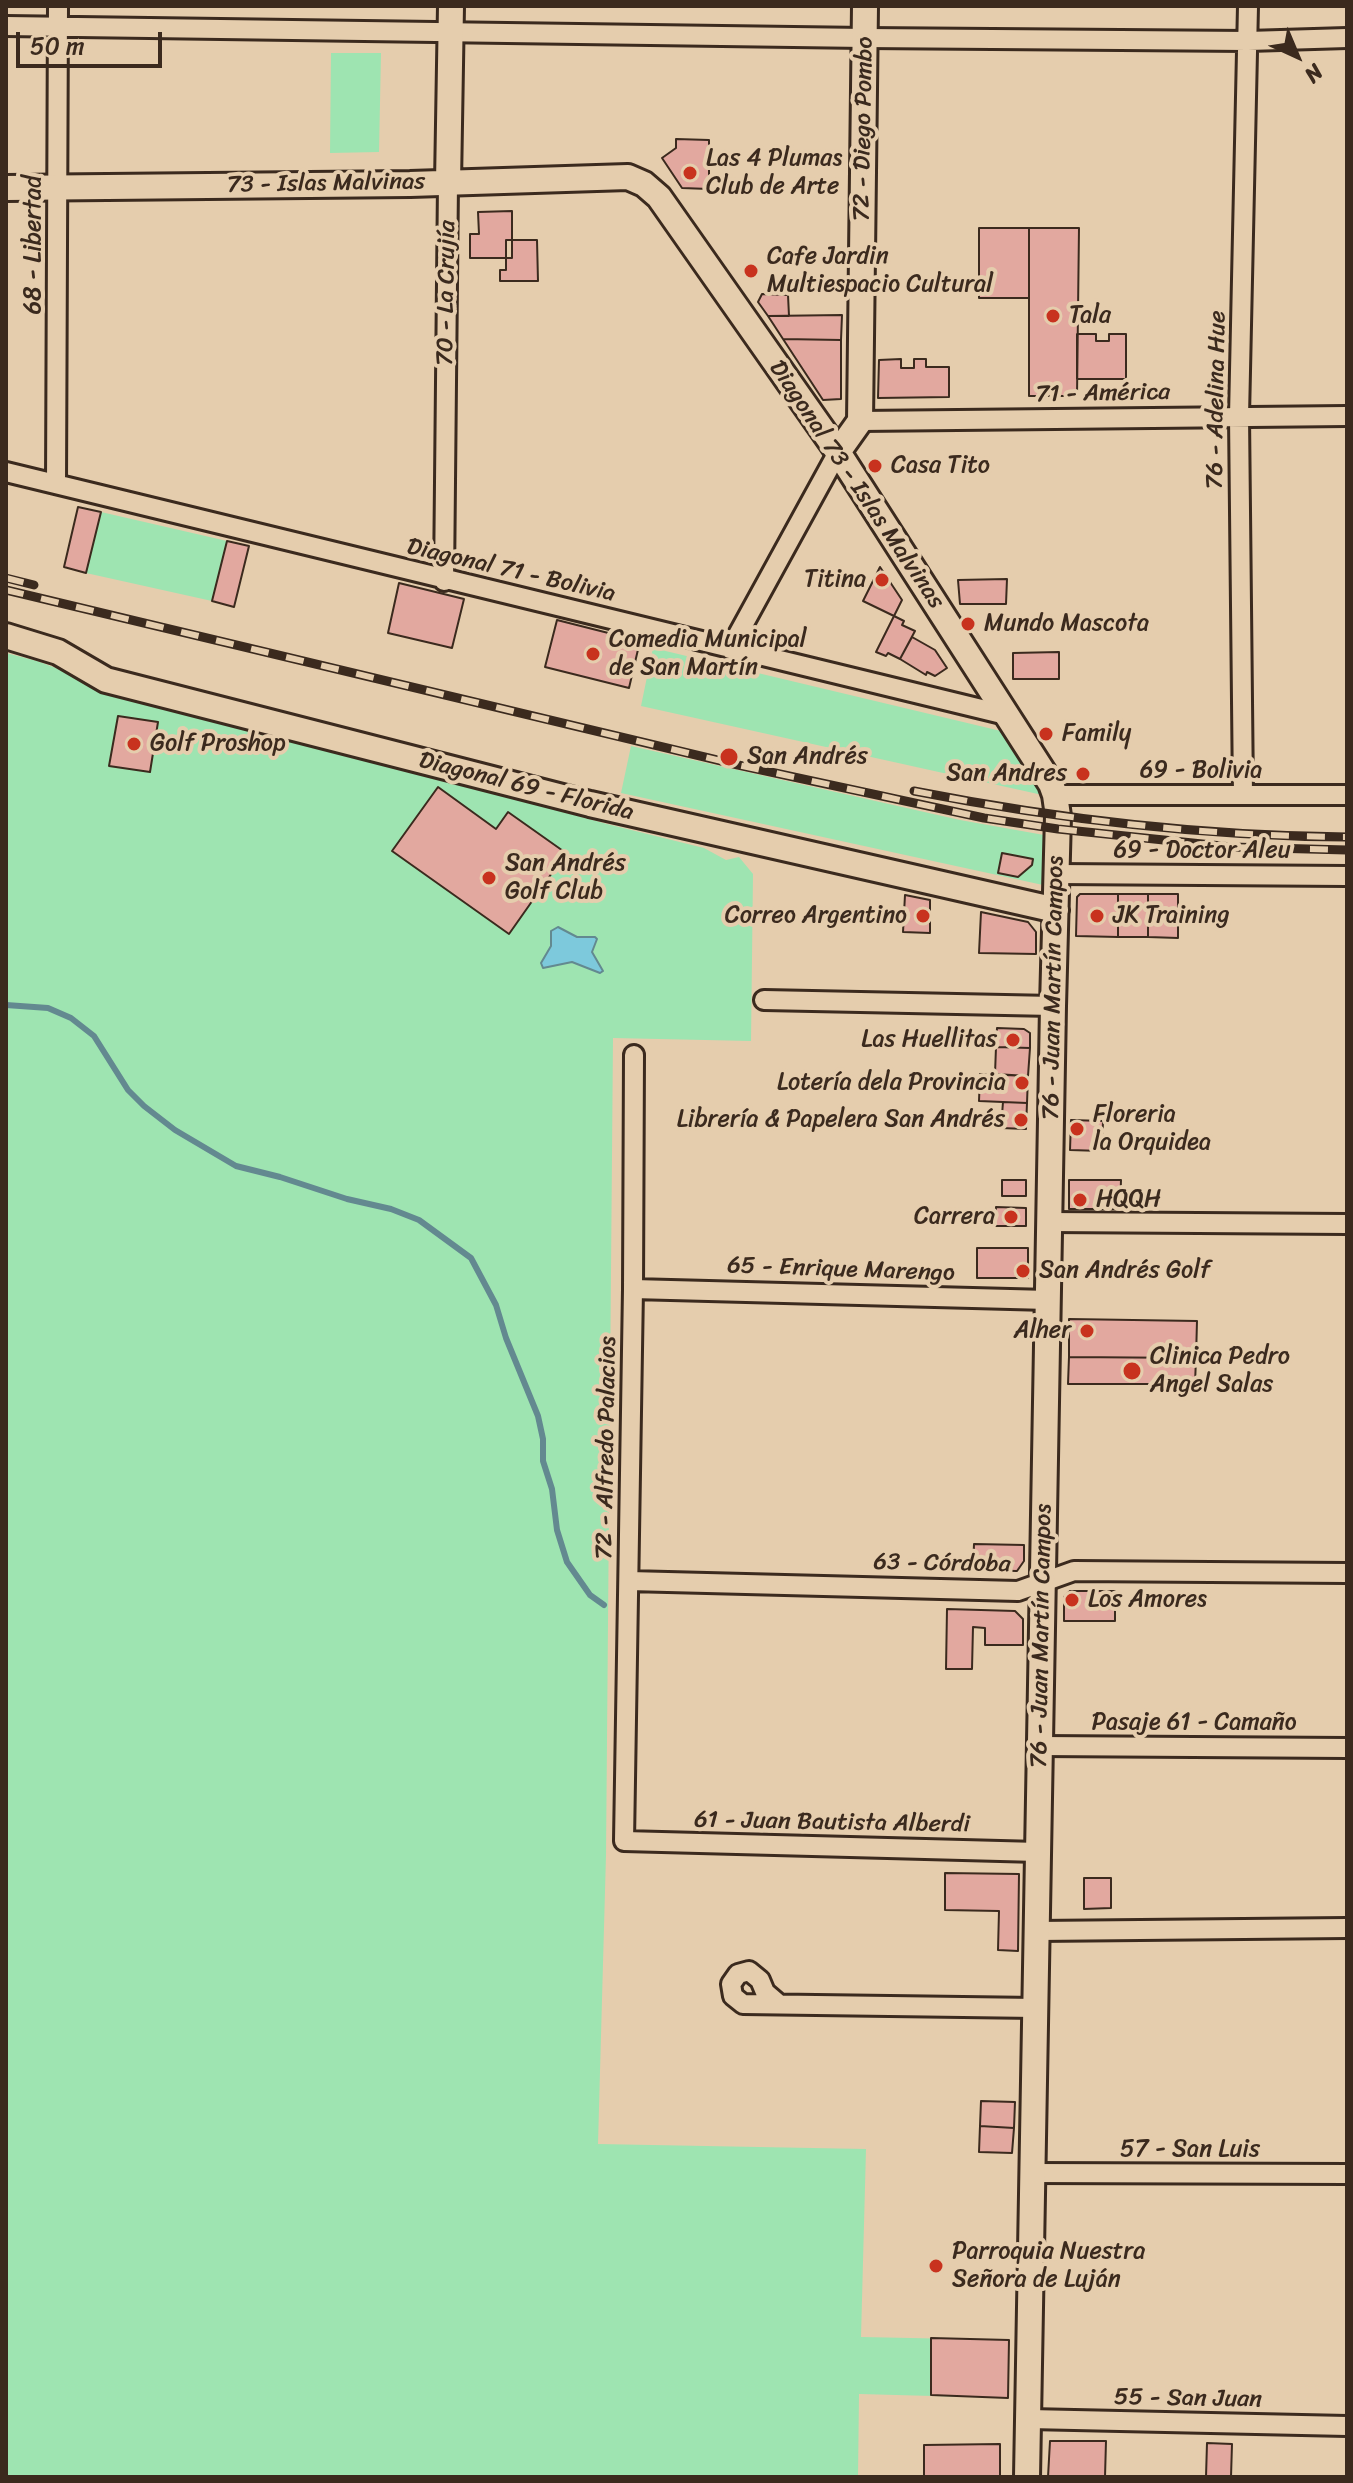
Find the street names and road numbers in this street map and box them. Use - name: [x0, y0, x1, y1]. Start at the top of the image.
- street label: 72 - Diego Pombo: [848, 36, 880, 222]
- street label: 73 - Islas Malvinas: [227, 168, 425, 200]
- street label: 68 - Libertad: [20, 175, 48, 315]
- street label: 70 - La Crujía: [431, 220, 463, 366]
- street label: 76 - Adelina Hue: [1201, 310, 1233, 490]
- street label: Diagonal 73 - Islas Malvinas: [762, 355, 950, 615]
- street label: 71 - América: [1035, 378, 1171, 410]
- street label: Diagonal 71 - Bolivia: [404, 533, 618, 609]
- street label: Diagonal 69 - Florida: [416, 746, 636, 828]
- street label: 69 - Bolivia: [1140, 757, 1262, 785]
- street label: 69 - Doctor Aleu: [1113, 837, 1291, 865]
- street label: 76 - Juan Martín Campos: [1037, 856, 1071, 1120]
- street label: 65 - Enrique Marengo: [727, 1252, 955, 1288]
- street label: 72 - Alfredo Palacios: [591, 1336, 623, 1560]
- street label: 76 - Juan Martín Campos: [1025, 1504, 1059, 1768]
- street label: 63 - Córdoba: [873, 1548, 1011, 1580]
- street label: Pasaje 61 - Camaño: [1091, 1709, 1297, 1737]
- street label: 61 - Juan Bautista Alberdi: [694, 1806, 970, 1840]
- street label: 57 - San Luis: [1120, 2136, 1260, 2164]
- street label: 55 - San Juan: [1114, 2383, 1262, 2415]

